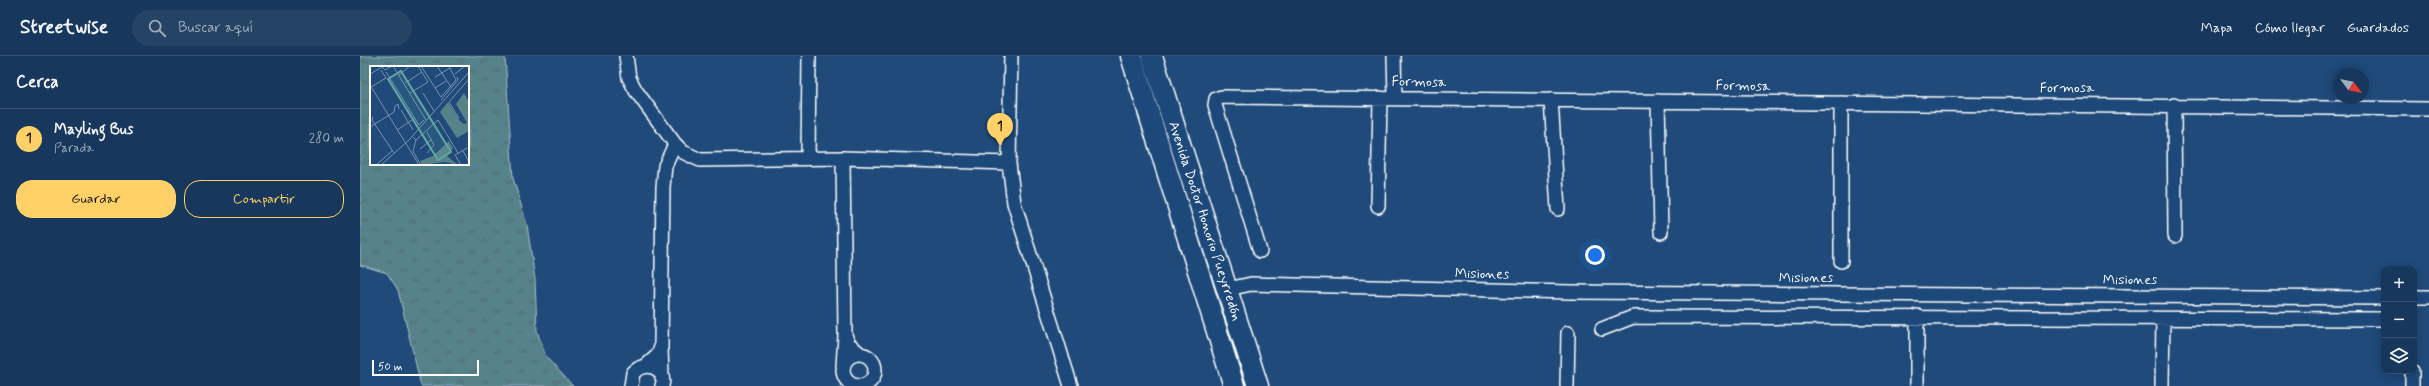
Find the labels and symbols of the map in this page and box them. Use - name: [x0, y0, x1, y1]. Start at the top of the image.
- inset map: [370, 66, 469, 165]
- north arrow: [2333, 68, 2369, 104]
- street label: Formosa: [1392, 73, 1447, 91]
- street label: Formosa: [1716, 77, 1771, 95]
- street label: Formosa: [2040, 79, 2095, 97]
- pin: 1: [987, 113, 1013, 146]
- street label: Avenida Doctor Honorio Pueyrredón: [1164, 119, 1246, 323]
- your location: [1585, 245, 1605, 265]
- street label: Misiones: [1455, 265, 1509, 283]
- street label: Misiones: [1779, 269, 1833, 287]
- street label: Misiones: [2103, 271, 2157, 289]
- scale bar: [372, 358, 479, 377]

